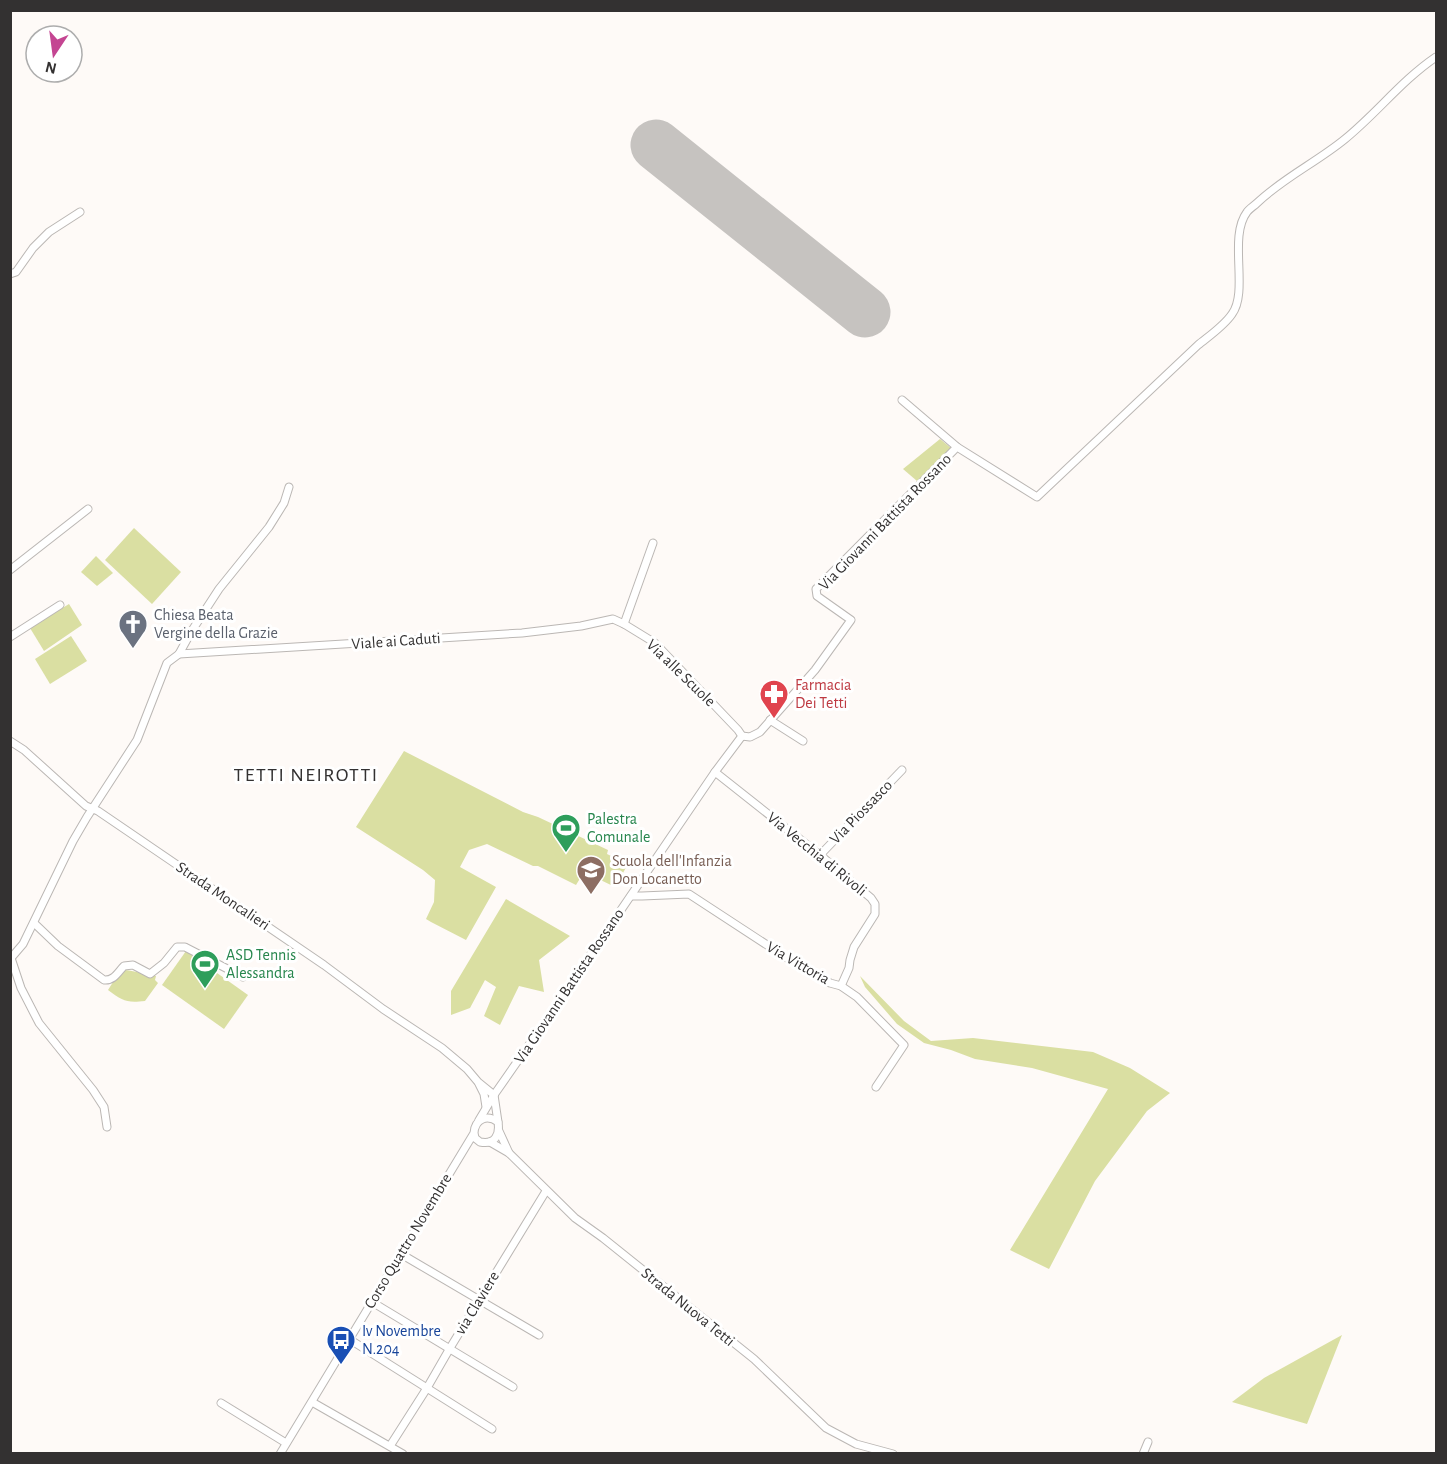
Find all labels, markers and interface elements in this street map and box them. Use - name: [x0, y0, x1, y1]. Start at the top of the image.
- north arrow: [24, 24, 84, 84]
- text: N: [44, 59, 58, 77]
- street label: Via Giovanni Battista Rossano: [816, 450, 954, 593]
- place label: Chiesa Beata Vergine della Grazie: [154, 607, 278, 641]
- church icon: Chiesa Beata Vergine della Grazie: [117, 608, 149, 650]
- street label: Viale ai Caduti: [351, 630, 441, 652]
- street label: Via alle Scuole: [643, 636, 719, 710]
- place label: Farmacia Dei Tetti: [795, 677, 851, 711]
- pharmacy icon: Farmacia Dei Tetti: [758, 678, 790, 720]
- district label: TETTI NEIROTTI: [233, 765, 379, 785]
- street label: Via Piossasco: [827, 777, 895, 847]
- street label: Via Vecchia di Rivoli: [764, 809, 870, 899]
- place label: Palestra Comunale: [587, 811, 650, 845]
- sports icon: Palestra Comunale: [550, 812, 582, 854]
- place label: Scuola dell'Infanzia Don Locanetto: [612, 853, 732, 887]
- school or university icon: Scuola dell'Infanzia Don Locanetto: [575, 854, 607, 896]
- street label: Strada Moncalieri: [173, 859, 273, 933]
- street label: Via Giovanni Battista Rossano: [511, 906, 627, 1066]
- street label: Via Vittoria: [764, 939, 832, 987]
- place label: ASD Tennis Alessandra: [226, 947, 296, 981]
- sports icon: ASD Tennis Alessandra: [189, 948, 221, 990]
- street label: Corso Quattro Novembre: [361, 1171, 455, 1312]
- street label: Strada Nuova Tetti: [638, 1265, 738, 1349]
- street label: via Claviere: [452, 1269, 502, 1337]
- place label: Iv Novembre N.204: [362, 1323, 441, 1357]
- bus stop icon: Iv Novembre N.204: [325, 1324, 357, 1366]

